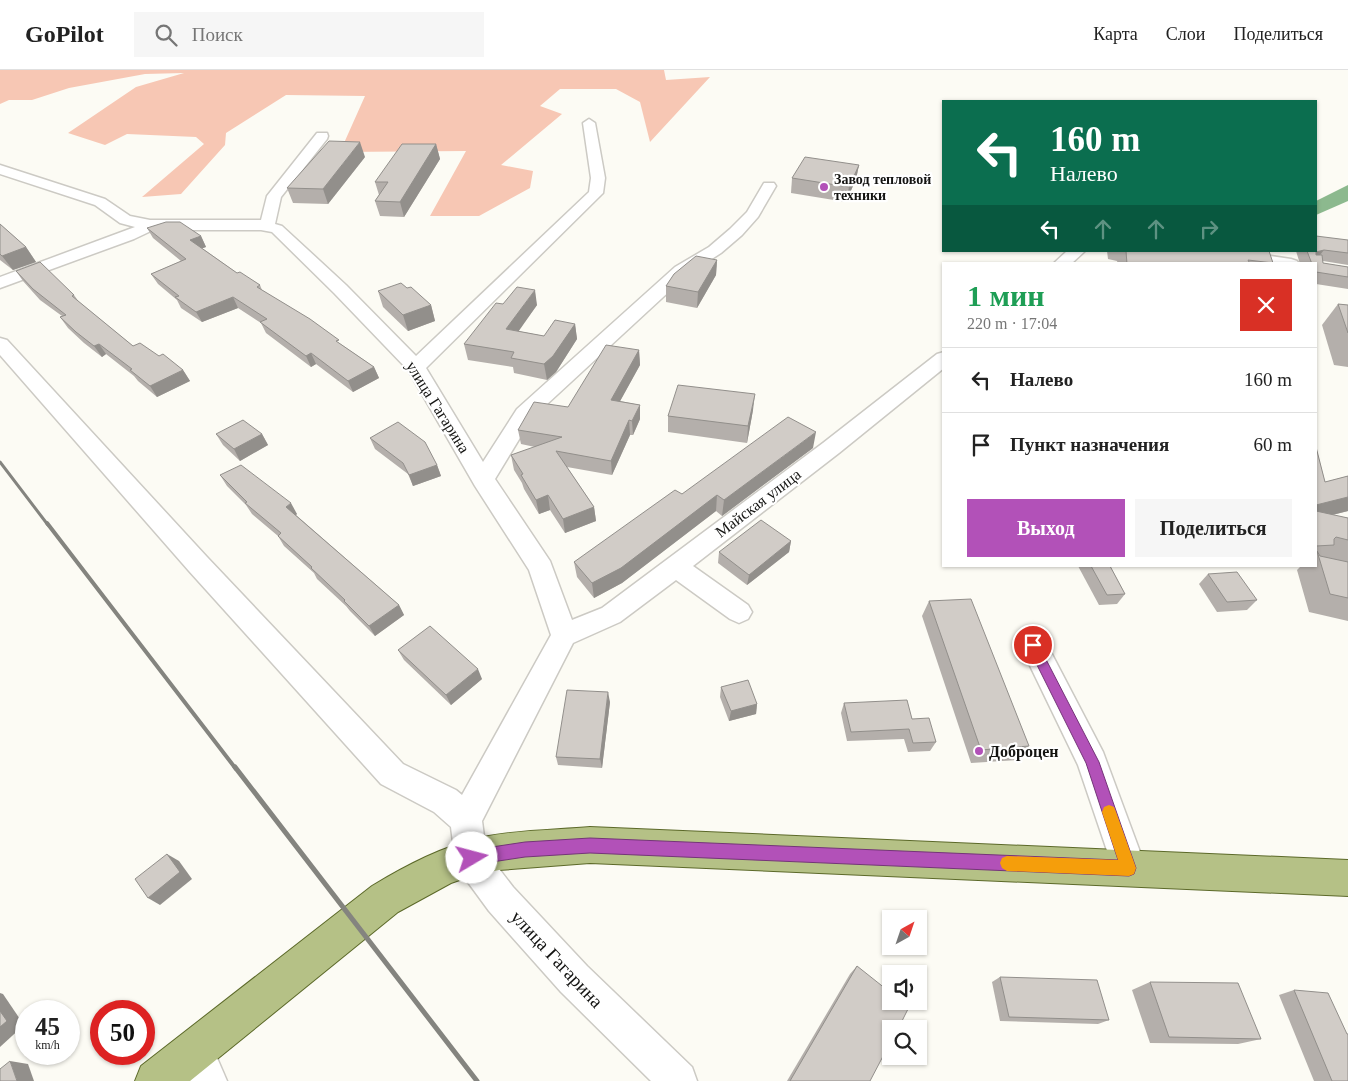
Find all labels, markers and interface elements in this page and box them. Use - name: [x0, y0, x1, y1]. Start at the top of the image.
- search box: [134, 12, 484, 57]
- text: GoPilot: [25, 21, 104, 47]
- icon: search: [152, 21, 180, 49]
- text: Поиск: [192, 24, 243, 45]
- text: Карта: [1093, 24, 1138, 44]
- text: Слои: [1166, 24, 1205, 44]
- text: Поделиться: [1233, 24, 1323, 44]
- icon: left: [967, 120, 1032, 185]
- text: 160 m: [1050, 120, 1140, 159]
- text: Налево: [1050, 161, 1118, 186]
- place label: Завод тепловой техники: [834, 172, 931, 203]
- marker: Завод тепловой техники: [818, 181, 830, 193]
- icon: left: [1036, 215, 1064, 243]
- icon: ahead: [1089, 215, 1117, 243]
- icon: ahead: [1142, 215, 1170, 243]
- icon: right: [1195, 215, 1223, 243]
- text: 1 мин: [967, 279, 1045, 312]
- button: close: [1240, 279, 1292, 331]
- text: 220 m · 17:04: [967, 315, 1057, 332]
- street label: улица Гагарина: [402, 358, 473, 457]
- icon: left: [967, 366, 995, 394]
- text: Налево: [1010, 369, 1073, 390]
- text: 160 m: [1244, 369, 1292, 390]
- icon: arrive: [967, 431, 995, 459]
- text: Пункт назначения: [1010, 434, 1169, 455]
- text: 60 m: [1253, 434, 1292, 455]
- street label: Майская улица: [712, 465, 805, 541]
- button: Выход: [967, 499, 1125, 557]
- button: Поделиться: [1135, 499, 1292, 557]
- pin: [1012, 624, 1054, 666]
- icon: arrive: [1019, 631, 1047, 659]
- place label: Доброцен: [989, 743, 1058, 761]
- marker: Доброцен: [973, 745, 985, 757]
- position arrow: [445, 831, 497, 883]
- street label: улица Гагарина: [507, 906, 608, 1012]
- north arrow: [882, 910, 928, 955]
- map controls: [882, 910, 927, 1065]
- button: sound: [882, 965, 927, 1010]
- speed limit sign: 50: [90, 1000, 155, 1065]
- text: 45: [35, 1013, 60, 1040]
- button: search: [882, 1020, 927, 1065]
- text: km/h: [35, 1038, 60, 1052]

